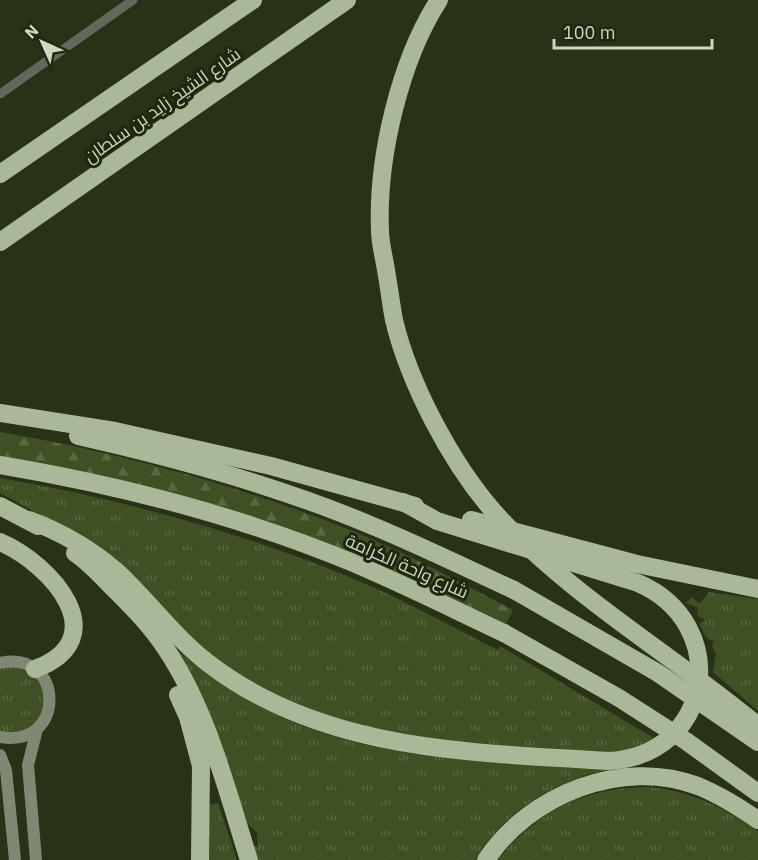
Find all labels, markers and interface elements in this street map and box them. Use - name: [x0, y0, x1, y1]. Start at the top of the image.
- north arrow: [12, 12, 72, 72]
- scale bar: [554, 12, 712, 50]
- text: N: [20, 20, 43, 43]
- text: 100 m: [563, 21, 615, 44]
- street label: شارع الشيخ زايد بن سلطان: [79, 42, 245, 169]
- street label: شارع واحة الكرامة: [342, 529, 472, 604]

